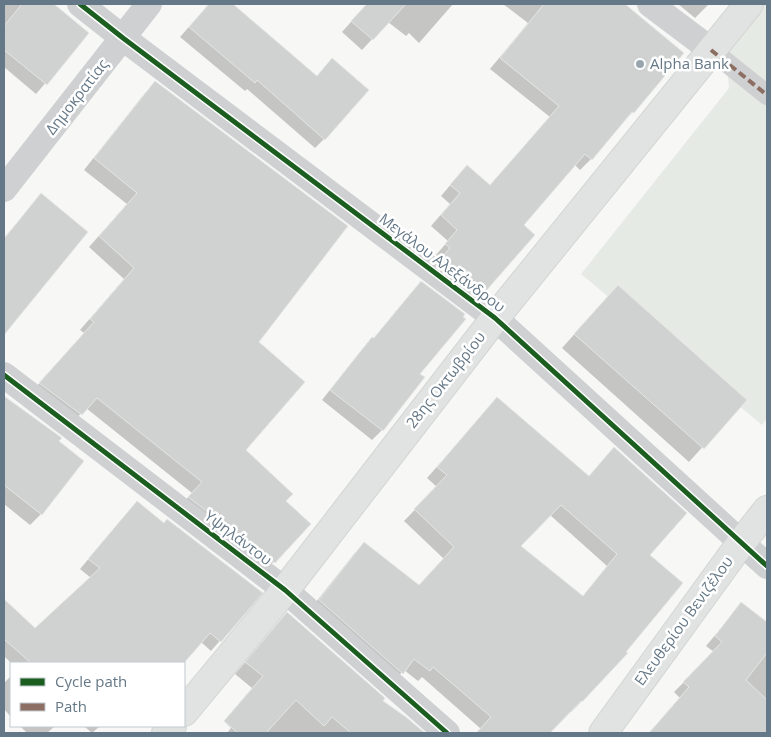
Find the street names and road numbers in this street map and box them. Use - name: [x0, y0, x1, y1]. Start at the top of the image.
- street label: Δημοκρατίας: [40, 54, 112, 138]
- street label: Μεγάλου Αλεξάνδρου: [376, 208, 510, 316]
- street label: 28ης Οκτωβρίου: [401, 327, 489, 432]
- street label: Υψηλάντου: [201, 505, 276, 569]
- street label: Ελευθερίου Βενιζέλου: [629, 552, 737, 689]

